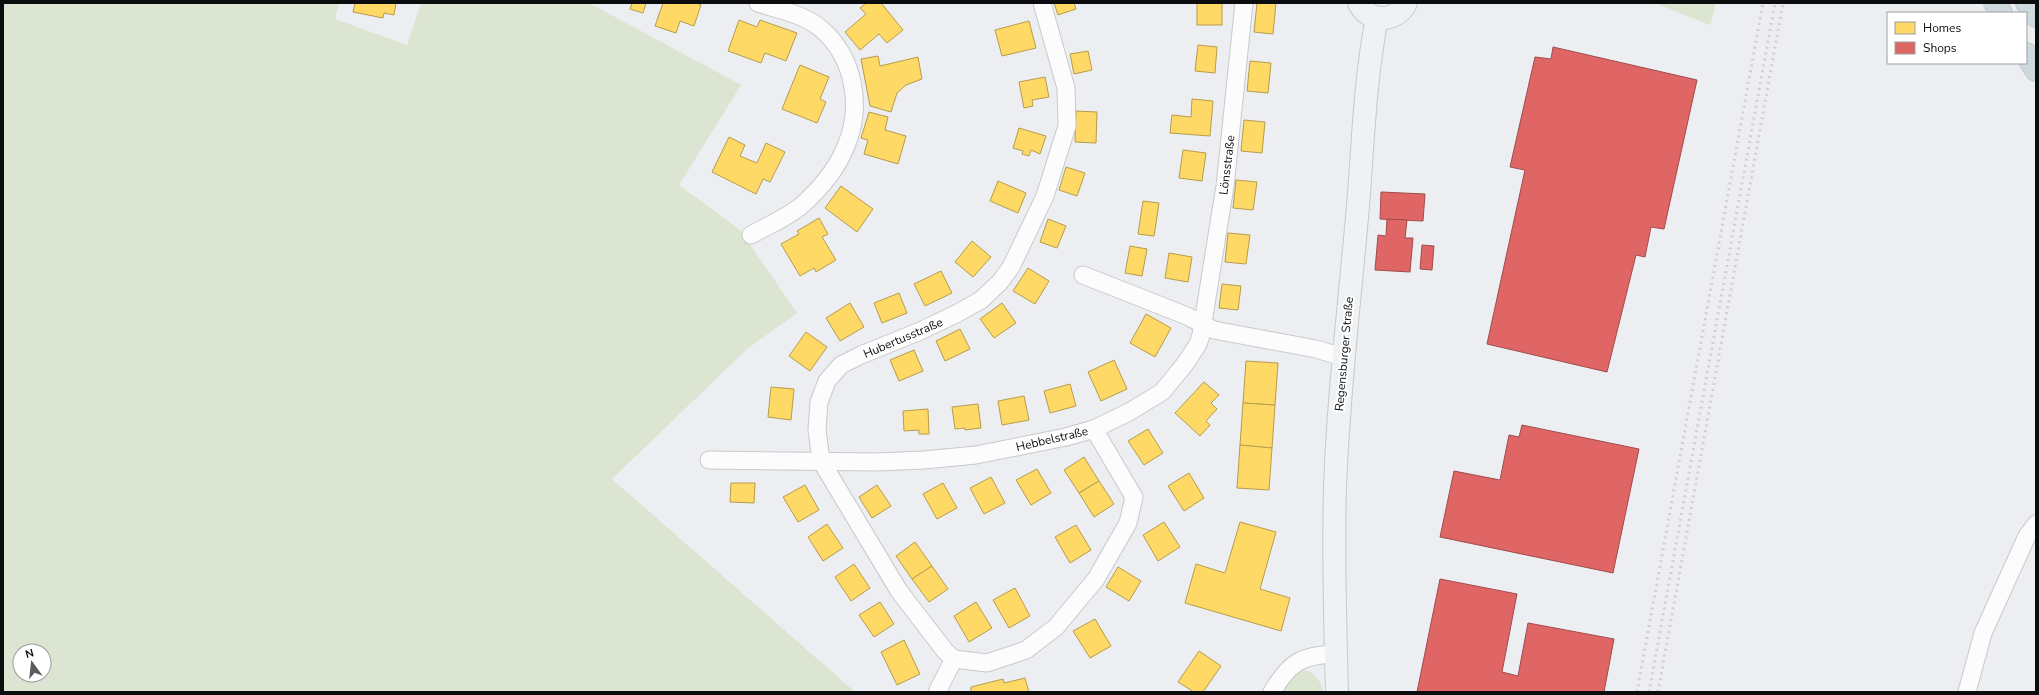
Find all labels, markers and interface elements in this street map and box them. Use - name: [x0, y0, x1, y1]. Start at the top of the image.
- legend: [1887, 12, 2027, 64]
- text: Homes: [1923, 20, 1961, 36]
- text: Shops: [1923, 40, 1957, 56]
- street label: Lönsstraße: [1215, 134, 1239, 196]
- street label: Regensburger Straße: [1331, 296, 1357, 412]
- street label: Hubertusstraße: [861, 314, 945, 362]
- street label: Hebbelstraße: [1014, 423, 1090, 455]
- north arrow: [12, 643, 52, 683]
- text: N: [24, 646, 35, 662]

